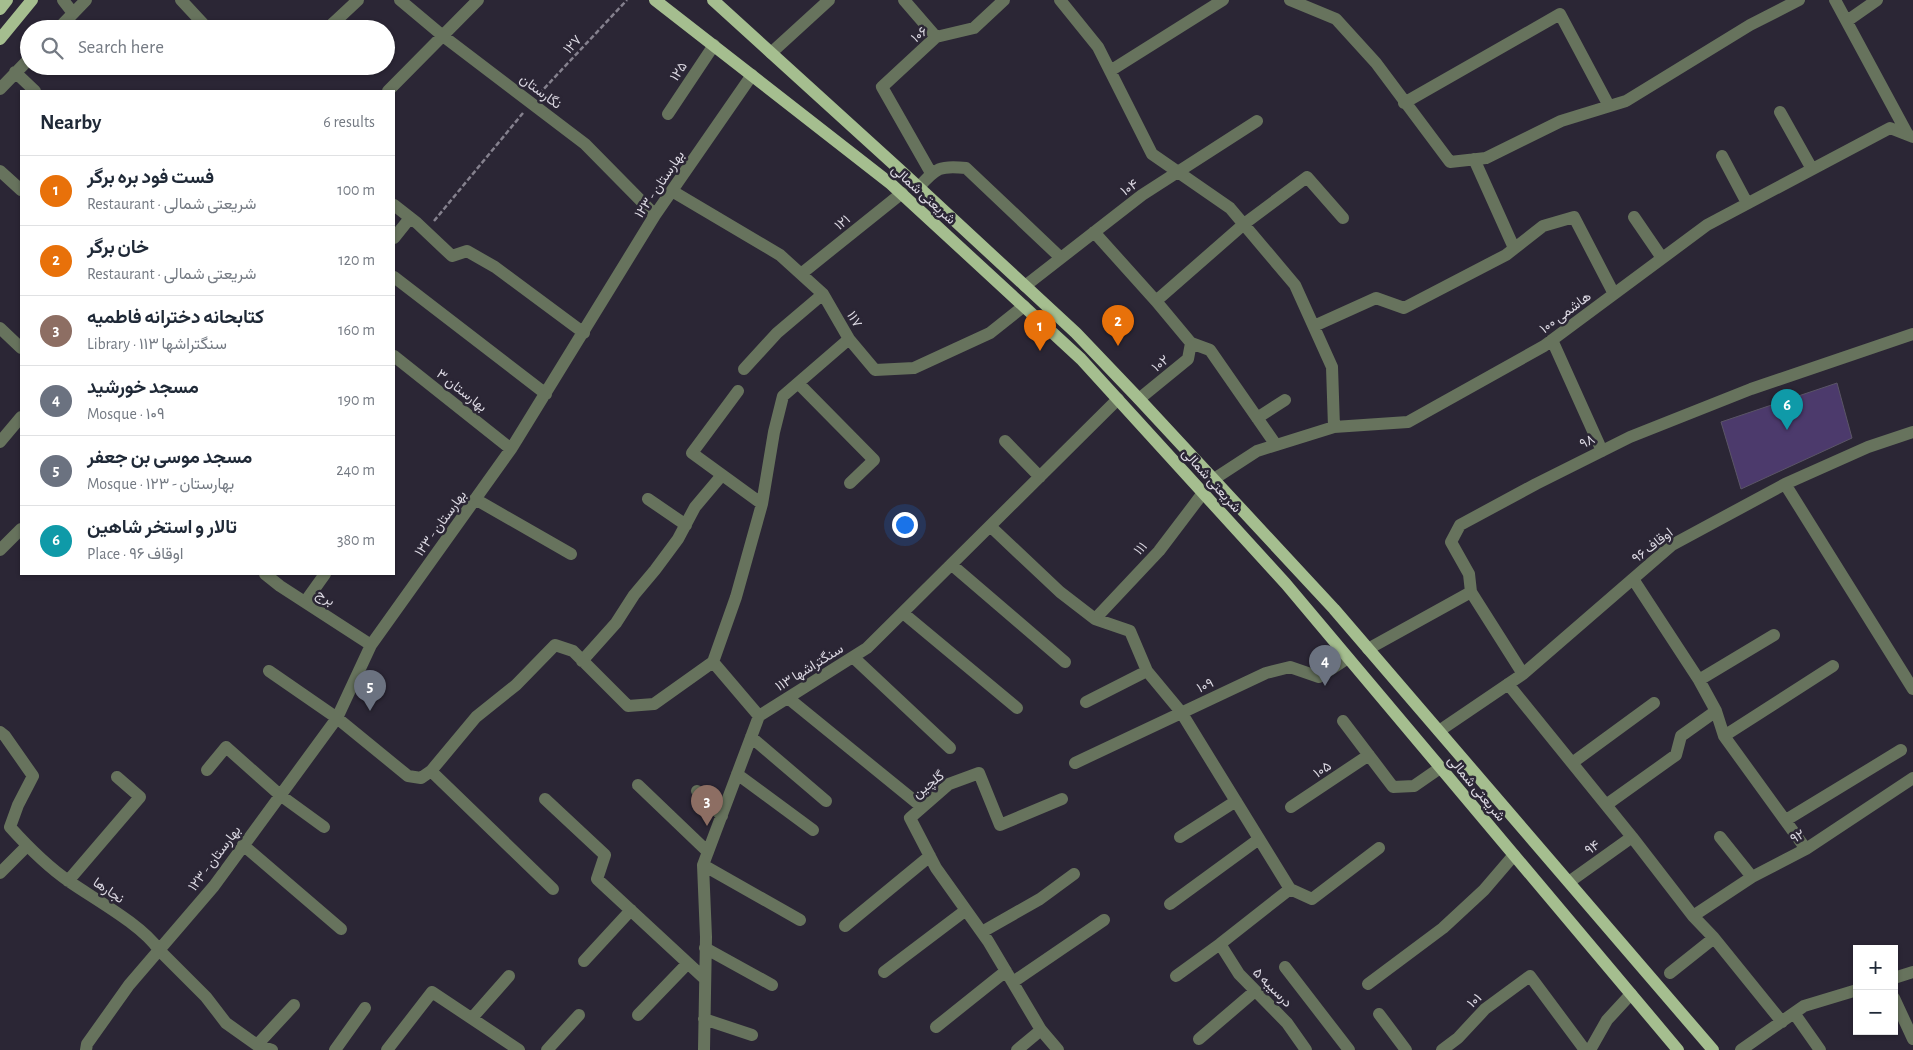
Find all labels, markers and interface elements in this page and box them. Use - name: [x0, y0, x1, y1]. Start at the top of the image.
- search box: [20, 20, 395, 75]
- street label: ۱۰۶: [909, 24, 931, 45]
- street label: ۱۲۷: [561, 33, 585, 57]
- icon: search: [38, 34, 66, 62]
- text: Search here: [78, 38, 164, 57]
- street label: ۱۲۵: [668, 60, 690, 84]
- street label: نگارستان: [516, 71, 564, 113]
- text: Nearby: [40, 112, 101, 133]
- text: 6 results: [323, 114, 375, 130]
- street label: بهارستان - ۱۲۳: [632, 149, 688, 221]
- street label: شریعتی شمالی: [888, 162, 958, 228]
- text: فست فود بره برگر: [87, 168, 214, 187]
- street label: ۱۰۴: [1118, 177, 1141, 199]
- text: 1: [53, 182, 59, 198]
- text: 100 m: [337, 182, 375, 198]
- text: Restaurant · شریعتی شمالی: [87, 196, 256, 212]
- street label: ۱۲۱: [832, 212, 853, 233]
- text: خان برگر: [87, 238, 149, 257]
- text: 2: [52, 252, 60, 268]
- text: 120 m: [338, 252, 375, 268]
- text: Restaurant · شریعتی شمالی: [87, 266, 256, 282]
- street label: هاشمی ۱۰۰: [1537, 289, 1595, 337]
- pin: 2: [1102, 305, 1134, 346]
- text: کتابحانه دخترانه فاطمیه: [87, 308, 264, 327]
- street label: ۱۱۷: [844, 309, 864, 330]
- pin: 1: [1024, 310, 1056, 351]
- text: 3: [53, 322, 59, 338]
- text: 160 m: [338, 322, 375, 338]
- text: Library · سنگتراشها ۱۱۳: [87, 336, 227, 352]
- street label: ۱۰۲: [1150, 353, 1172, 375]
- street label: بهارستان ۳: [433, 367, 489, 415]
- text: مسجد خورشید: [87, 378, 199, 397]
- pin: 6: [1771, 389, 1803, 430]
- text: 4: [52, 392, 60, 408]
- text: 190 m: [338, 392, 375, 408]
- text: Mosque · ۱۰۹: [87, 406, 165, 422]
- street label: ۹۸: [1578, 432, 1597, 452]
- street label: شریعتی شمالی: [1178, 446, 1244, 516]
- text: مسجد موسی بن جعفر: [87, 448, 252, 467]
- text: 5: [53, 462, 59, 478]
- text: 240 m: [336, 462, 375, 478]
- text: Mosque · بهارستان - ۱۲۳: [87, 476, 234, 492]
- street label: بهارستان - ۱۲۳: [412, 488, 470, 560]
- your location: [892, 512, 918, 538]
- text: تالار و استخر شاهین: [87, 518, 237, 537]
- street label: اوقاف ۹۶: [1630, 526, 1676, 567]
- text: 6: [52, 532, 60, 548]
- text: 380 m: [337, 532, 375, 548]
- street label: ۱۱۱: [1131, 539, 1150, 558]
- text: Place · اوقاف ۹۶: [87, 546, 183, 562]
- street label: برج: [312, 587, 337, 611]
- street label: سنگتراشها ۱۱۳: [773, 641, 846, 695]
- pin: 4: [1309, 645, 1341, 686]
- pin: 5: [354, 670, 386, 711]
- street label: ۱۰۹: [1195, 676, 1216, 696]
- street label: شریعتی شمالی: [1444, 753, 1508, 825]
- street label: ۱۰۵: [1311, 759, 1334, 781]
- street label: گلچین: [909, 768, 948, 803]
- pin: 3: [691, 785, 723, 826]
- street label: بهارستان - ۱۲۳: [186, 823, 245, 894]
- street label: ۹۲: [1788, 827, 1807, 846]
- street label: ۹۴: [1583, 838, 1603, 858]
- street label: نجارها: [90, 875, 127, 907]
- map controls: [1853, 945, 1898, 1035]
- button: +: [1853, 945, 1898, 990]
- street label: درسیبه ۵: [1249, 965, 1295, 1011]
- button: −: [1853, 990, 1898, 1035]
- street label: ۱۰۱: [1465, 991, 1485, 1011]

